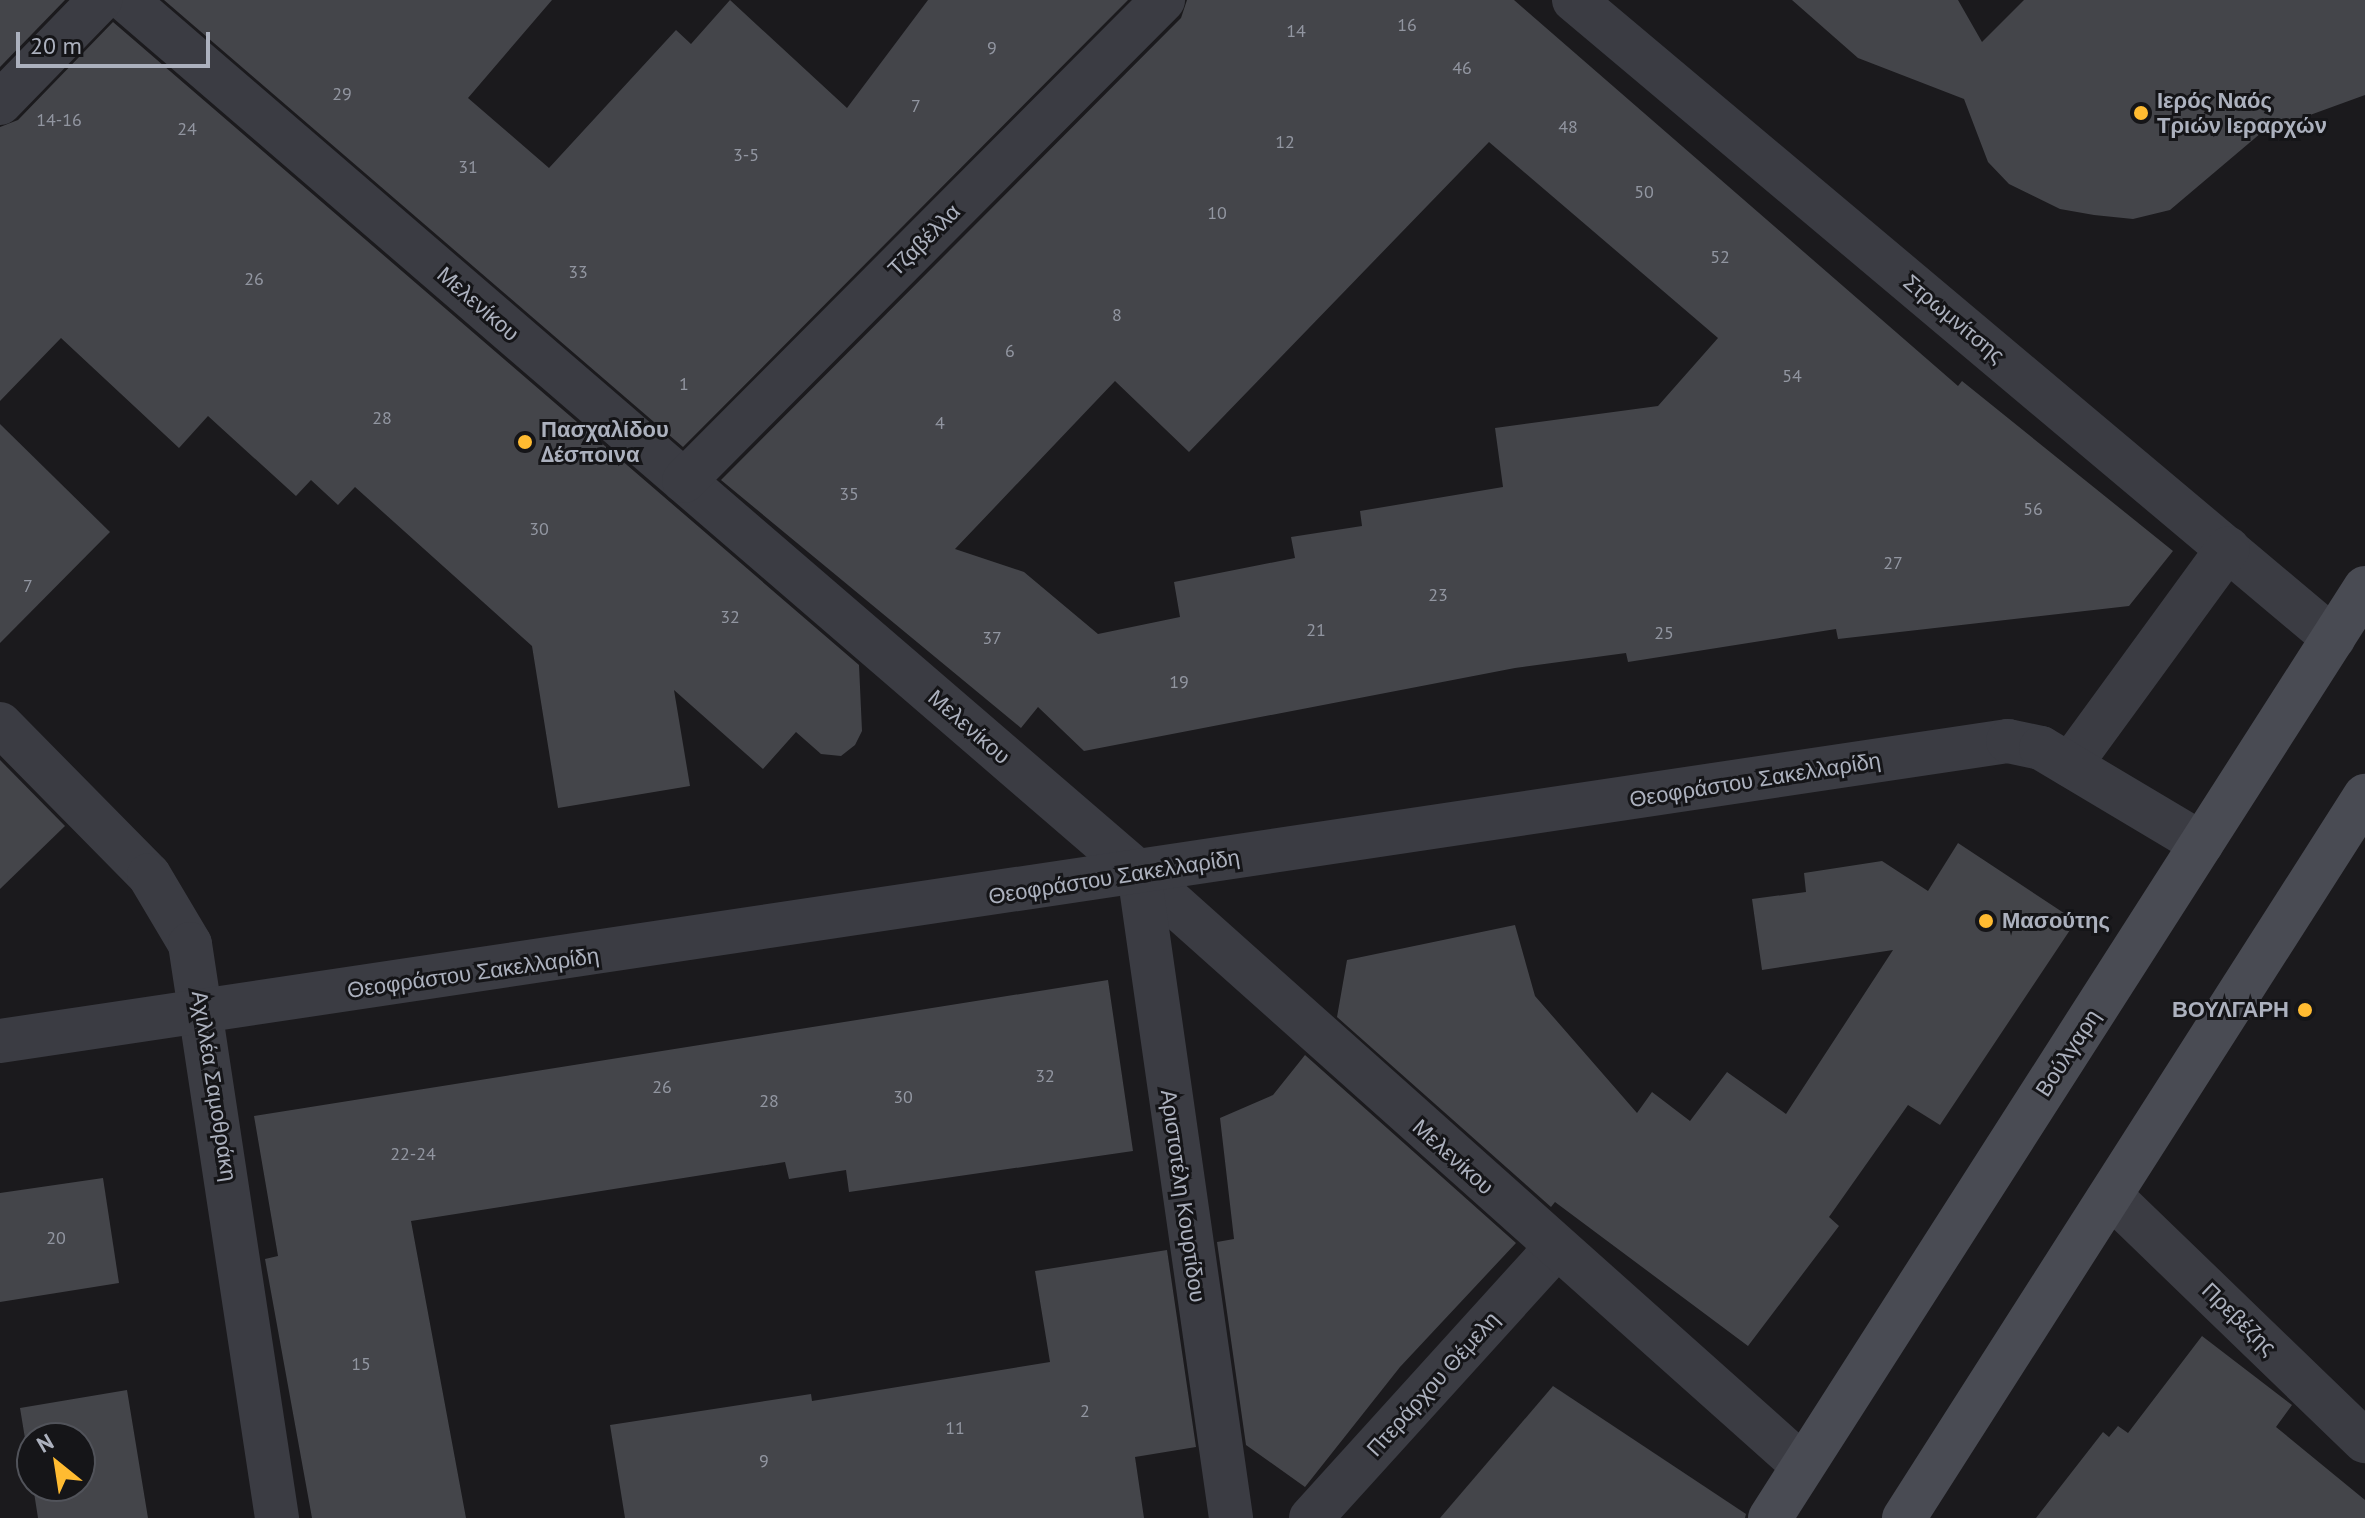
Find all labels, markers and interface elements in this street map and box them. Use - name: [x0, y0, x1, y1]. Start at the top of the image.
- house number: 16: [1397, 14, 1417, 36]
- scale bar: [20, 16, 214, 66]
- house number: 14: [1286, 20, 1306, 42]
- text: 20 m: [30, 30, 82, 61]
- house number: 9: [987, 37, 997, 59]
- house number: 46: [1452, 57, 1472, 79]
- house number: 29: [332, 83, 352, 105]
- place label: Ιερός Ναός Τριών Ιεραρχών: [2157, 87, 2327, 138]
- house number: 7: [911, 95, 921, 117]
- marker: Ιερός Ναός Τριών Ιεραρχών: [2132, 104, 2150, 122]
- house number: 14-16: [36, 109, 82, 131]
- house number: 48: [1558, 116, 1578, 138]
- house number: 24: [177, 118, 197, 140]
- house number: 12: [1275, 131, 1295, 153]
- house number: 3-5: [733, 144, 759, 166]
- house number: 31: [458, 156, 478, 178]
- house number: 50: [1634, 181, 1654, 203]
- street label: Τζαβέλλα: [882, 198, 966, 282]
- house number: 10: [1207, 202, 1227, 224]
- house number: 52: [1710, 246, 1730, 268]
- street label: Μελενίκου: [432, 261, 524, 347]
- house number: 33: [568, 261, 588, 283]
- house number: 26: [244, 268, 264, 290]
- street label: Στρωμνίτσης: [1898, 269, 2010, 369]
- house number: 8: [1112, 304, 1122, 326]
- house number: 6: [1005, 340, 1015, 362]
- house number: 54: [1782, 365, 1802, 387]
- house number: 1: [679, 373, 689, 395]
- house number: 28: [372, 407, 392, 429]
- house number: 4: [935, 412, 945, 434]
- place label: Πασχαλίδου Δέσποινα: [541, 416, 669, 468]
- marker: Πασχαλίδου Δέσποινα: [516, 433, 534, 451]
- house number: 35: [839, 483, 859, 505]
- house number: 56: [2023, 498, 2043, 520]
- house number: 30: [529, 518, 549, 540]
- house number: 27: [1883, 552, 1903, 574]
- house number: 7: [23, 575, 33, 597]
- house number: 23: [1428, 584, 1448, 606]
- house number: 32: [720, 606, 740, 628]
- house number: 21: [1306, 619, 1326, 641]
- house number: 25: [1654, 622, 1674, 644]
- house number: 37: [982, 627, 1002, 649]
- house number: 19: [1169, 671, 1189, 693]
- street label: Μελενίκου: [923, 684, 1015, 770]
- street label: Θεοφράστου Σακελλαρίδη: [1627, 747, 1883, 813]
- street label: Θεοφράστου Σακελλαρίδη: [986, 844, 1242, 910]
- place label: Μασούτης: [2002, 908, 2110, 934]
- marker: Μασούτης: [1977, 912, 1995, 930]
- street label: Θεοφράστου Σακελλαρίδη: [345, 942, 601, 1004]
- street label: Αχιλλέα Σαμοθράκη: [186, 989, 242, 1183]
- place label: ΒΟΥΛΓΑΡΗ: [2172, 997, 2289, 1023]
- marker: ΒΟΥΛΓΑΡΗ: [2296, 1001, 2314, 1019]
- street label: Βούλγαρη: [2030, 1005, 2106, 1101]
- house number: 32: [1035, 1065, 1055, 1087]
- house number: 26: [652, 1076, 672, 1098]
- house number: 30: [893, 1086, 913, 1108]
- street label: Αριστοτέλη Κουρτίδου: [1155, 1088, 1211, 1304]
- house number: 28: [759, 1090, 779, 1112]
- street label: Μελενίκου: [1407, 1114, 1499, 1200]
- house number: 22-24: [390, 1143, 436, 1165]
- house number: 20: [46, 1227, 66, 1249]
- street label: Πρεβέζης: [2196, 1277, 2282, 1361]
- street label: Πτεράρχου Θέμελη: [1361, 1306, 1505, 1462]
- house number: 15: [351, 1353, 371, 1375]
- house number: 2: [1080, 1400, 1090, 1422]
- house number: 11: [945, 1417, 965, 1439]
- north arrow: [16, 1422, 96, 1502]
- text: N: [32, 1427, 58, 1459]
- house number: 9: [759, 1450, 769, 1472]

